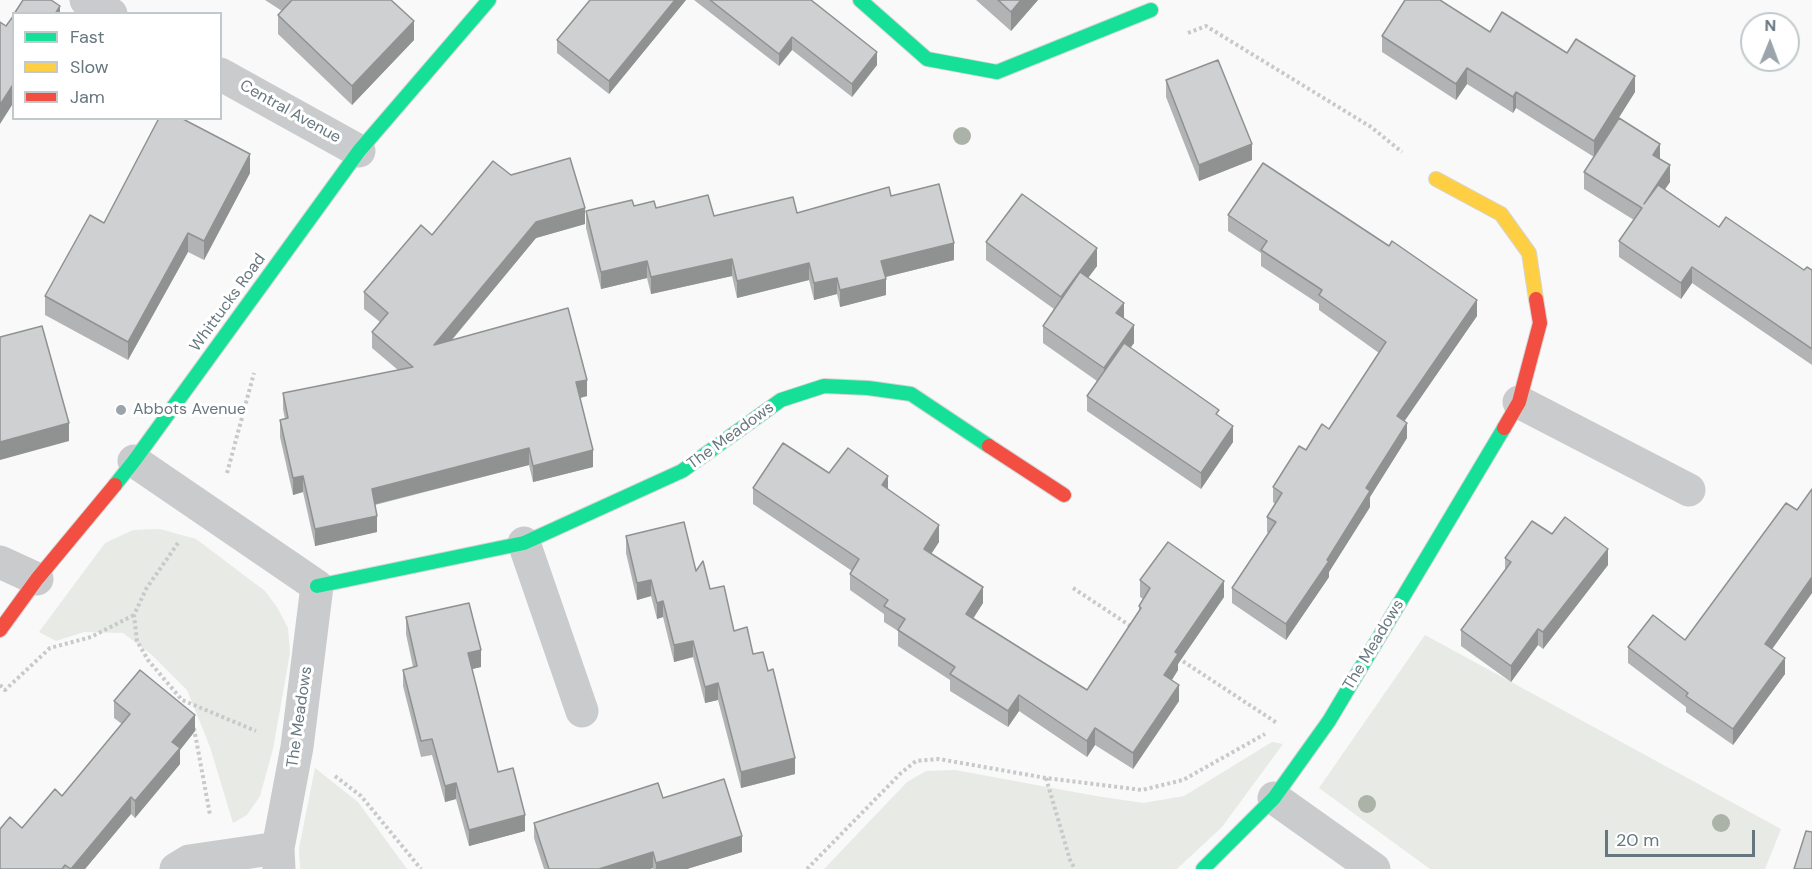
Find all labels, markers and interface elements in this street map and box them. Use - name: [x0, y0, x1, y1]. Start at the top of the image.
- legend: [12, 12, 222, 120]
- north arrow: [1740, 12, 1800, 72]
- text: N: [1764, 15, 1776, 36]
- text: Fast: [70, 25, 105, 49]
- text: Slow: [70, 55, 109, 79]
- street label: Central Avenue: [236, 76, 344, 148]
- text: Jam: [70, 85, 105, 109]
- street label: Whittucks Road: [186, 250, 270, 356]
- street label: The Meadows: [684, 398, 778, 474]
- place label: Abbots Avenue: [133, 400, 246, 420]
- marker: Abbots Avenue: [114, 403, 128, 417]
- street label: The Meadows: [1339, 596, 1409, 694]
- street label: The Meadows: [283, 665, 317, 769]
- scale bar: [1608, 818, 1758, 856]
- text: 20 m: [1616, 828, 1659, 852]

